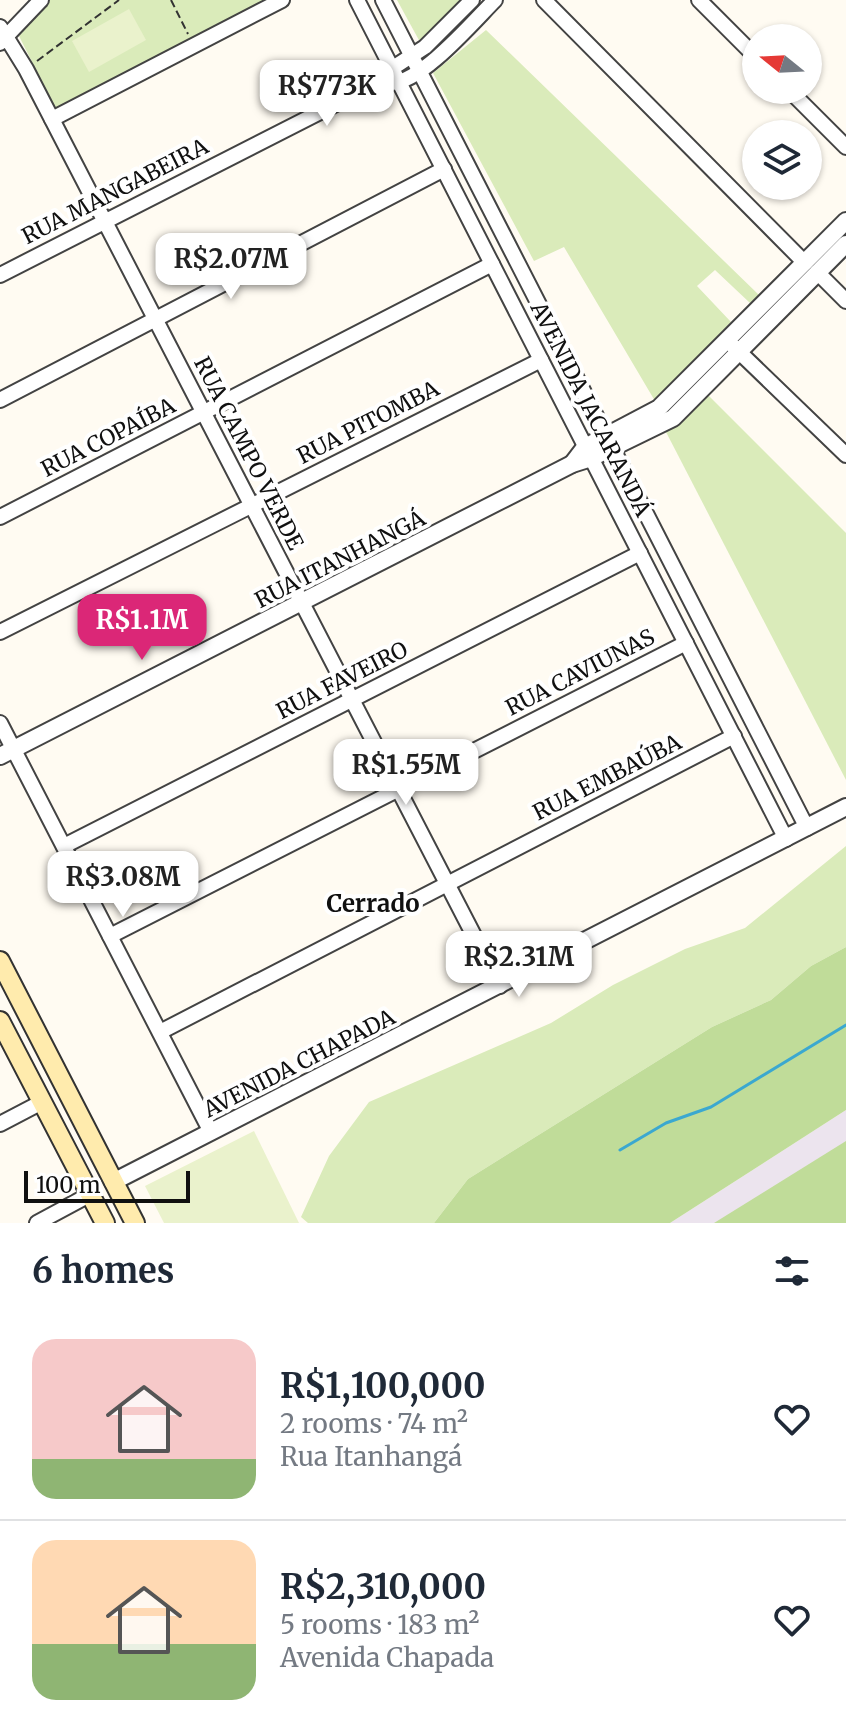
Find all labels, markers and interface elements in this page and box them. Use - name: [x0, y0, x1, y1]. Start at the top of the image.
- north arrow: [742, 24, 822, 104]
- map controls: [742, 24, 822, 200]
- pin: R$773K: [262, 60, 392, 128]
- text: R$773K: [278, 69, 376, 102]
- button: layers: [742, 120, 822, 200]
- street label: RUA MANGABEIRA: [17, 132, 213, 250]
- pin: R$2.07M: [157, 233, 305, 301]
- text: R$2.07M: [173, 242, 289, 275]
- street label: AVENIDA JACARANDÁ: [524, 296, 658, 521]
- street label: RUA CAMPO VERDE: [188, 352, 310, 554]
- street label: RUA PITOMBA: [292, 374, 444, 470]
- street label: RUA COPAÍBA: [36, 390, 180, 483]
- street label: RUA ITANHANGÁ: [250, 503, 430, 614]
- pin: R$1.1M: [77, 594, 207, 662]
- text: R$1.1M: [96, 603, 188, 636]
- street label: RUA CAVIUNAS: [501, 622, 659, 722]
- street label: RUA FAVEIRO: [272, 635, 413, 725]
- street label: RUA EMBAÚBA: [528, 726, 686, 826]
- pin: R$1.55M: [332, 739, 480, 807]
- text: R$1.55M: [351, 748, 461, 781]
- pin: R$3.08M: [49, 851, 197, 919]
- text: R$3.08M: [65, 860, 181, 893]
- district label: Cerrado: [326, 888, 420, 919]
- pin: R$2.31M: [445, 931, 593, 999]
- text: R$2.31M: [464, 940, 574, 973]
- street label: AVENIDA CHAPADA: [198, 1002, 400, 1124]
- scale bar: [24, 1167, 190, 1203]
- text: 100 m: [36, 1171, 101, 1199]
- icon: filters: [770, 1249, 814, 1293]
- text: 6 homes: [32, 1250, 174, 1292]
- text: R$1,100,000: [280, 1365, 486, 1407]
- icon: home: [96, 1371, 192, 1467]
- icon: heart: [770, 1397, 814, 1441]
- text: 2 rooms · 74 m²: [280, 1407, 468, 1440]
- text: Rua Itanhangá: [280, 1440, 462, 1473]
- text: R$2,310,000: [280, 1566, 486, 1608]
- icon: home: [96, 1572, 192, 1668]
- icon: heart: [770, 1598, 814, 1642]
- text: 5 rooms · 183 m²: [280, 1608, 479, 1641]
- text: Avenida Chapada: [280, 1641, 494, 1674]

